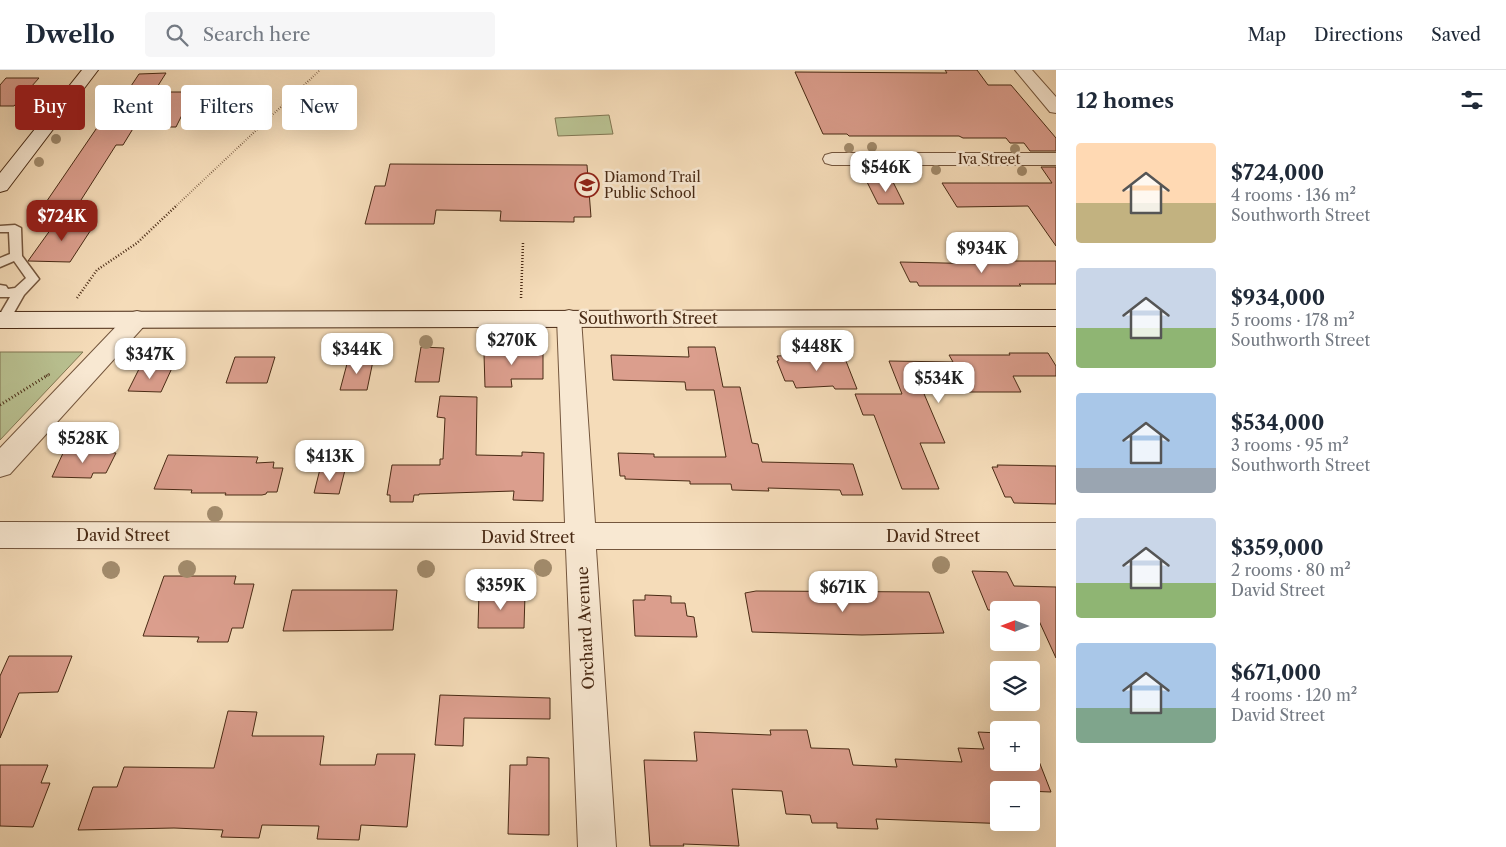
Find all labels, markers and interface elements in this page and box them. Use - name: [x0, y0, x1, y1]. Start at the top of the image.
- search box: [145, 12, 495, 57]
- text: Dwello: [25, 20, 115, 49]
- icon: search: [163, 21, 191, 49]
- text: Search here: [203, 23, 310, 46]
- text: Map: [1247, 24, 1286, 46]
- text: Directions: [1314, 24, 1403, 46]
- text: Saved: [1431, 24, 1481, 46]
- chip: Buy: [15, 85, 85, 130]
- chip: Rent: [95, 85, 171, 130]
- chip: Filters: [181, 85, 272, 130]
- chip: New: [282, 85, 357, 130]
- icon: filters: [1458, 86, 1486, 114]
- text: 12 homes: [1076, 88, 1174, 113]
- pin: $546K: [851, 150, 921, 193]
- street label: Iva Street: [958, 150, 1020, 168]
- text: $546K: [861, 157, 911, 177]
- text: $724,000: [1231, 160, 1324, 185]
- icon: home: [1116, 163, 1176, 223]
- place label: Diamond Trail Public School: [604, 168, 701, 202]
- school or university icon: Diamond Trail Public School: [574, 172, 600, 198]
- text: 4 rooms · 136 m²: [1231, 185, 1356, 205]
- pin: $724K: [27, 200, 97, 242]
- text: Southworth Street: [1231, 205, 1370, 225]
- text: $724K: [38, 206, 87, 226]
- pin: $934K: [947, 232, 1017, 274]
- text: $934K: [957, 238, 1007, 258]
- text: $934,000: [1231, 285, 1325, 310]
- icon: home: [1116, 288, 1176, 348]
- street label: Southworth Street: [578, 308, 718, 328]
- text: 5 rooms · 178 m²: [1231, 310, 1355, 330]
- pin: $270K: [477, 324, 547, 366]
- text: $270K: [487, 330, 537, 350]
- pin: $448K: [782, 330, 852, 372]
- text: Southworth Street: [1231, 330, 1370, 350]
- pin: $344K: [322, 332, 392, 375]
- text: $448K: [792, 336, 842, 356]
- pin: $347K: [115, 338, 185, 380]
- text: $344K: [332, 339, 382, 359]
- text: $347K: [126, 344, 174, 364]
- pin: $534K: [904, 362, 974, 404]
- text: $534K: [914, 368, 964, 388]
- text: $534,000: [1231, 410, 1324, 435]
- icon: home: [1116, 413, 1176, 473]
- pin: $528K: [48, 422, 118, 464]
- text: $528K: [58, 428, 108, 448]
- text: 3 rooms · 95 m²: [1231, 435, 1349, 455]
- pin: $413K: [295, 440, 365, 482]
- text: $413K: [306, 446, 354, 466]
- text: Southworth Street: [1231, 455, 1370, 475]
- street label: David Street: [76, 525, 170, 545]
- street label: David Street: [886, 526, 980, 546]
- street label: David Street: [481, 527, 575, 547]
- text: $359,000: [1231, 535, 1324, 560]
- icon: home: [1116, 538, 1176, 598]
- text: 2 rooms · 80 m²: [1231, 560, 1351, 580]
- street label: Orchard Avenue: [572, 566, 598, 690]
- pin: $359K: [466, 568, 536, 611]
- pin: $671K: [808, 570, 878, 613]
- text: $359K: [476, 575, 526, 595]
- text: $671K: [820, 577, 866, 597]
- text: David Street: [1231, 580, 1325, 600]
- north arrow: [990, 601, 1040, 651]
- map controls: [990, 601, 1040, 831]
- text: $671,000: [1231, 660, 1321, 685]
- button: layers: [990, 661, 1040, 711]
- icon: home: [1116, 663, 1176, 723]
- text: 4 rooms · 120 m²: [1231, 685, 1357, 705]
- text: David Street: [1231, 705, 1325, 725]
- button: +: [990, 721, 1040, 771]
- button: −: [990, 781, 1040, 831]

